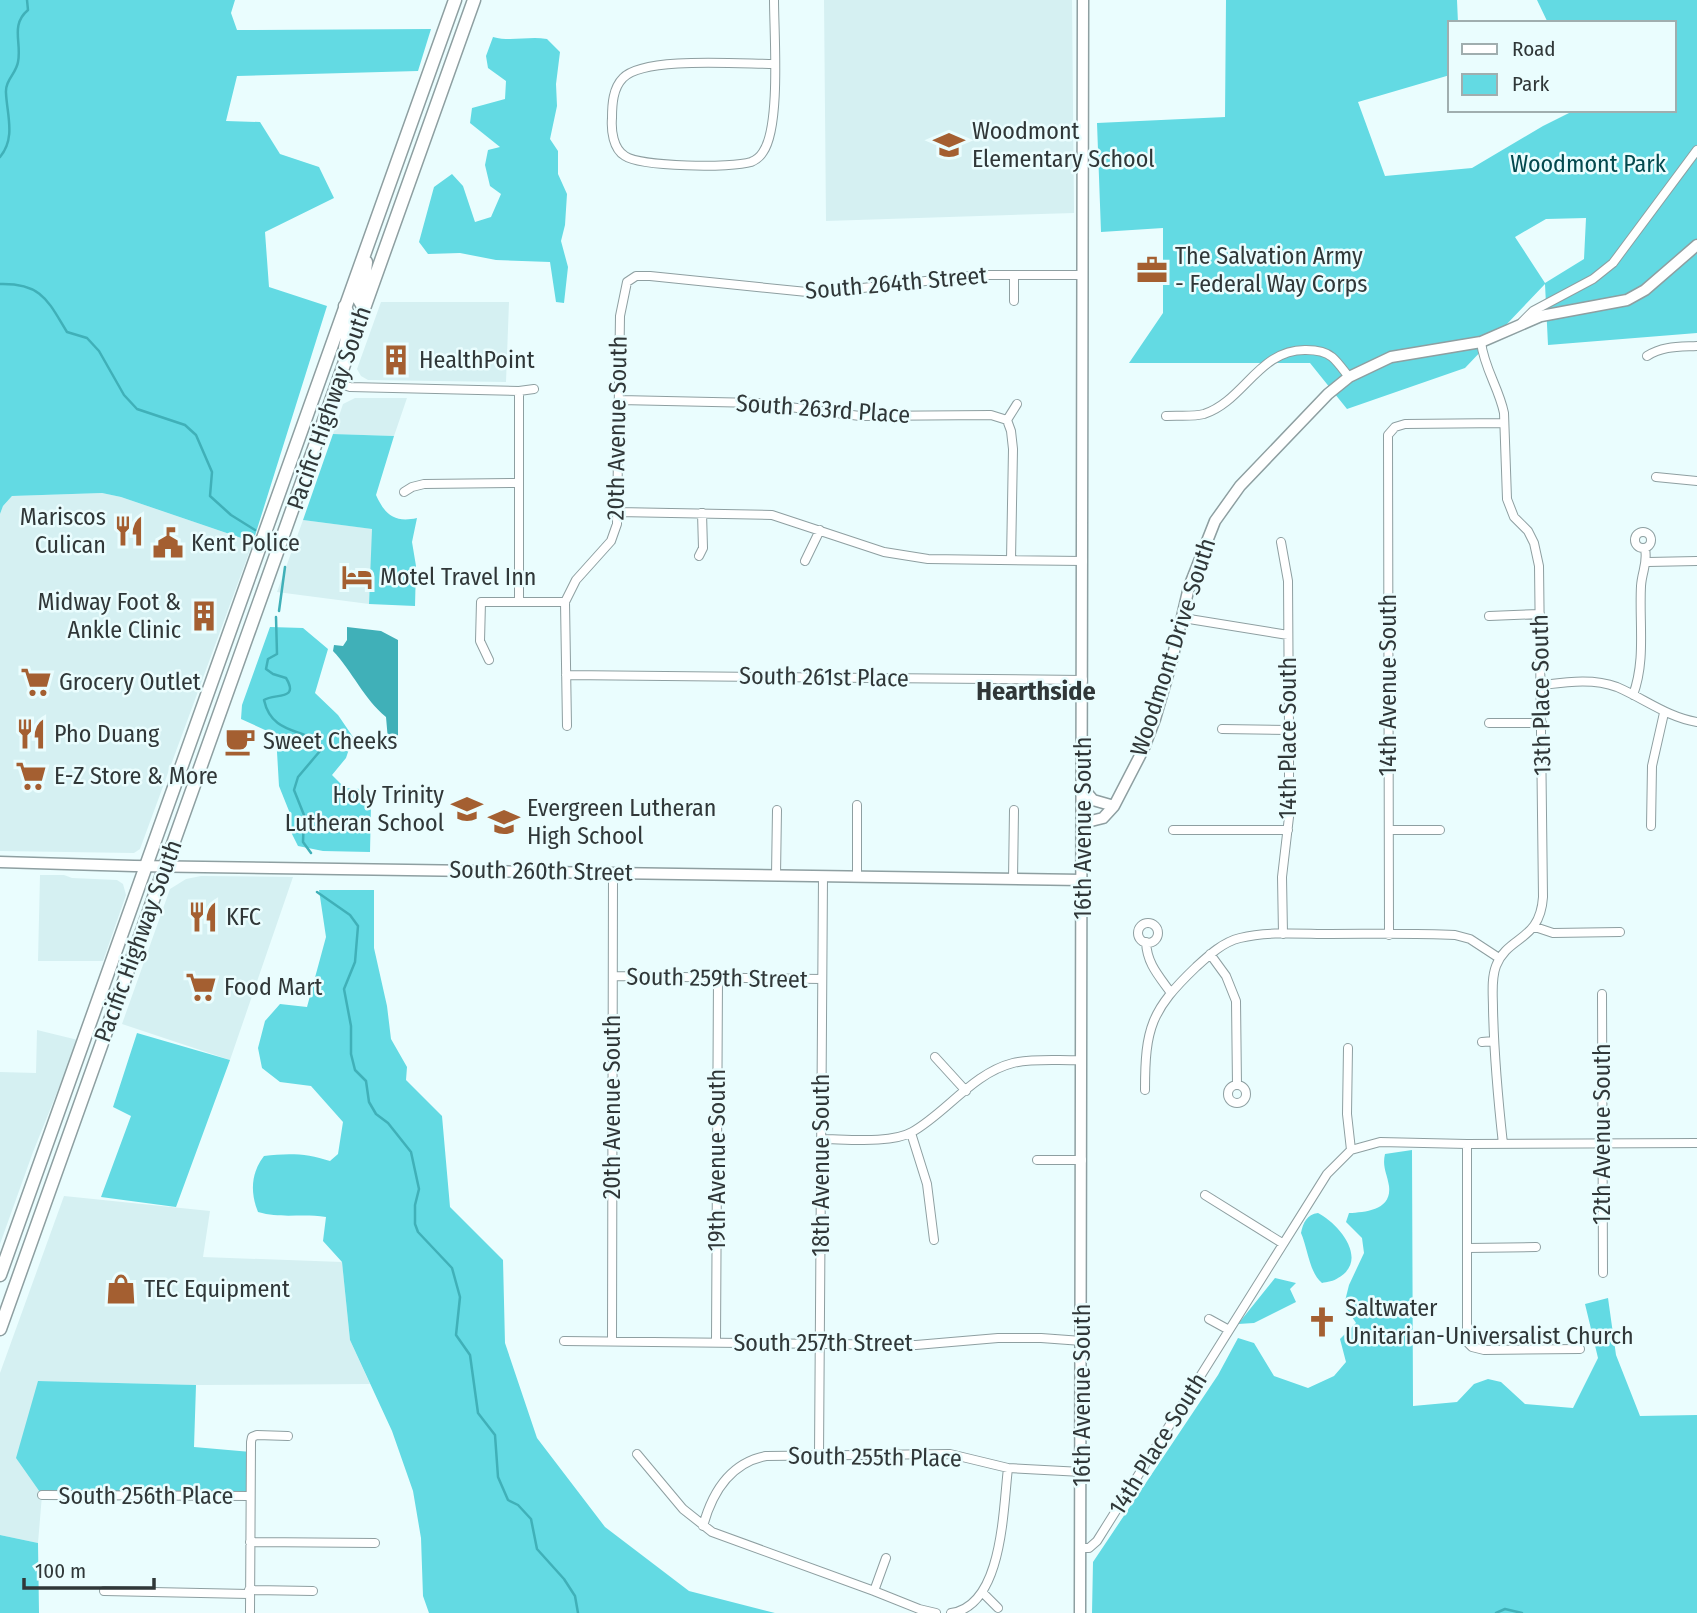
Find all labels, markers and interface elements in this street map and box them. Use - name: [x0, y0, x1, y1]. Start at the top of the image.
- legend: [1448, 21, 1676, 112]
- text: Road: [1512, 36, 1556, 62]
- text: Park: [1512, 71, 1550, 97]
- place label: Woodmont Elementary School: [972, 117, 1155, 173]
- school or university icon: Woodmont Elementary School: [932, 128, 966, 162]
- park label: Woodmont Park: [1510, 150, 1667, 178]
- place label: The Salvation Army - Federal Way Corps: [1175, 242, 1368, 298]
- office icon: The Salvation Army - Federal Way Corps: [1135, 253, 1169, 287]
- street label: South 264th Street: [804, 261, 988, 305]
- street label: Pacific Highway South: [281, 303, 377, 513]
- street label: 20th Avenue South: [601, 335, 633, 521]
- building icon: HealthPoint: [379, 343, 413, 377]
- place label: HealthPoint: [419, 346, 535, 374]
- street label: South 263rd Place: [735, 389, 911, 429]
- place label: Mariscos Culican: [20, 503, 106, 559]
- restaurant icon: Mariscos Culican: [112, 514, 146, 548]
- public building icon: Kent Police: [151, 526, 185, 560]
- place label: Kent Police: [191, 529, 300, 557]
- street label: Woodmont Drive South: [1125, 535, 1221, 759]
- hotel icon: Motel Travel Inn: [340, 560, 374, 594]
- place label: Motel Travel Inn: [380, 563, 536, 591]
- place label: Midway Foot & Ankle Clinic: [38, 588, 181, 644]
- street label: 14th Avenue South: [1374, 594, 1402, 776]
- building icon: Midway Foot & Ankle Clinic: [187, 599, 221, 633]
- street label: 13th Place South: [1526, 614, 1556, 776]
- street label: 14th Place South: [1274, 657, 1302, 819]
- street label: South 261st Place: [739, 662, 909, 692]
- supermarket icon: Grocery Outlet: [19, 665, 53, 699]
- place label: Grocery Outlet: [59, 668, 201, 696]
- district label: Hearthside: [976, 676, 1096, 707]
- restaurant icon: Pho Duang: [14, 717, 48, 751]
- place label: Pho Duang: [54, 720, 160, 748]
- cafe icon: Sweet Cheeks: [223, 724, 257, 758]
- place label: Sweet Cheeks: [263, 727, 397, 755]
- street label: 16th Avenue South: [1069, 737, 1097, 919]
- supermarket icon: E-Z Store & More: [14, 759, 48, 793]
- place label: E-Z Store & More: [54, 762, 218, 790]
- place label: Holy Trinity Lutheran School: [285, 781, 444, 837]
- school or university icon: Holy Trinity Lutheran School: [450, 792, 484, 826]
- place label: Evergreen Lutheran High School: [527, 794, 716, 850]
- school or university icon: Evergreen Lutheran High School: [487, 805, 521, 839]
- street label: Pacific Highway South: [88, 836, 188, 1046]
- street label: South 260th Street: [449, 855, 633, 887]
- restaurant icon: KFC: [186, 900, 220, 934]
- place label: KFC: [226, 903, 261, 931]
- street label: South 259th Street: [626, 962, 808, 994]
- supermarket icon: Food Mart: [184, 970, 218, 1004]
- place label: Food Mart: [224, 973, 323, 1001]
- street label: 20th Avenue South: [598, 1015, 626, 1199]
- street label: 12th Avenue South: [1588, 1043, 1616, 1225]
- street label: 19th Avenue South: [703, 1069, 731, 1251]
- street label: 18th Avenue South: [807, 1074, 835, 1256]
- shop icon: TEC Equipment: [104, 1272, 138, 1306]
- place label: TEC Equipment: [144, 1275, 290, 1303]
- place label: Saltwater Unitarian-Universalist Church: [1345, 1294, 1634, 1350]
- street label: 16th Avenue South: [1068, 1304, 1096, 1486]
- church icon: Saltwater Unitarian-Universalist Church: [1305, 1305, 1339, 1339]
- street label: South 257th Street: [733, 1329, 913, 1357]
- street label: 14th Place South: [1103, 1368, 1213, 1520]
- street label: South 255th Place: [788, 1441, 962, 1473]
- street label: South 256th Place: [59, 1482, 233, 1510]
- scale bar: [24, 1546, 154, 1590]
- text: 100 m: [35, 1558, 86, 1584]

